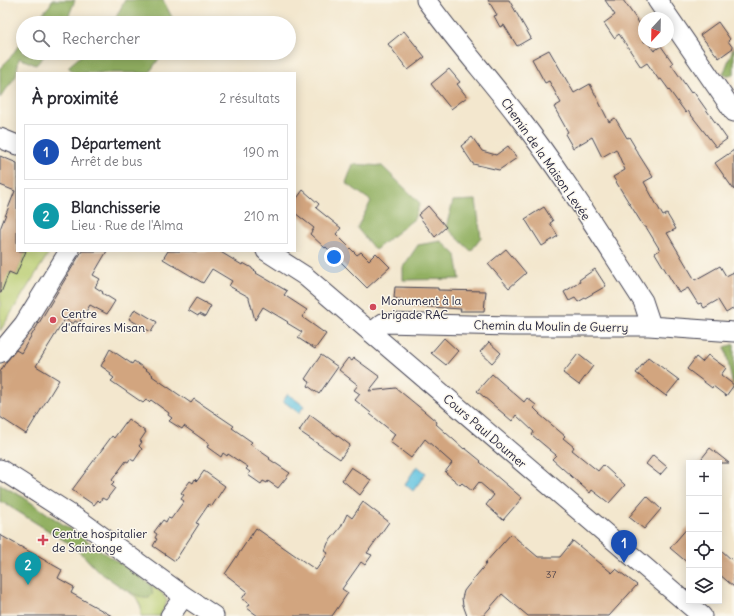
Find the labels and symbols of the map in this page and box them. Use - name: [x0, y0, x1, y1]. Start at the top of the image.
- north arrow: [638, 12, 674, 48]
- street label: Chemin de la Maison Levée: [498, 95, 594, 223]
- your location: [324, 247, 344, 267]
- place label: Monument à la brigade RAC: [381, 293, 461, 322]
- marker: Monument à la brigade RAC: [368, 302, 378, 312]
- place label: Centre d'affaires Misan: [61, 306, 145, 335]
- marker: Centre d'affaires Misan: [48, 315, 58, 325]
- street label: Chemin du Moulin de Guerry: [473, 317, 629, 335]
- street label: Cours Paul Doumer: [440, 391, 530, 471]
- place label: Centre hospitalier de Saintonge: [52, 526, 147, 555]
- pin: 1: [611, 530, 637, 563]
- marker: Centre hospitalier de Saintonge: [37, 534, 49, 546]
- pin: 2: [15, 552, 41, 585]
- house number: 37: [546, 568, 556, 581]

